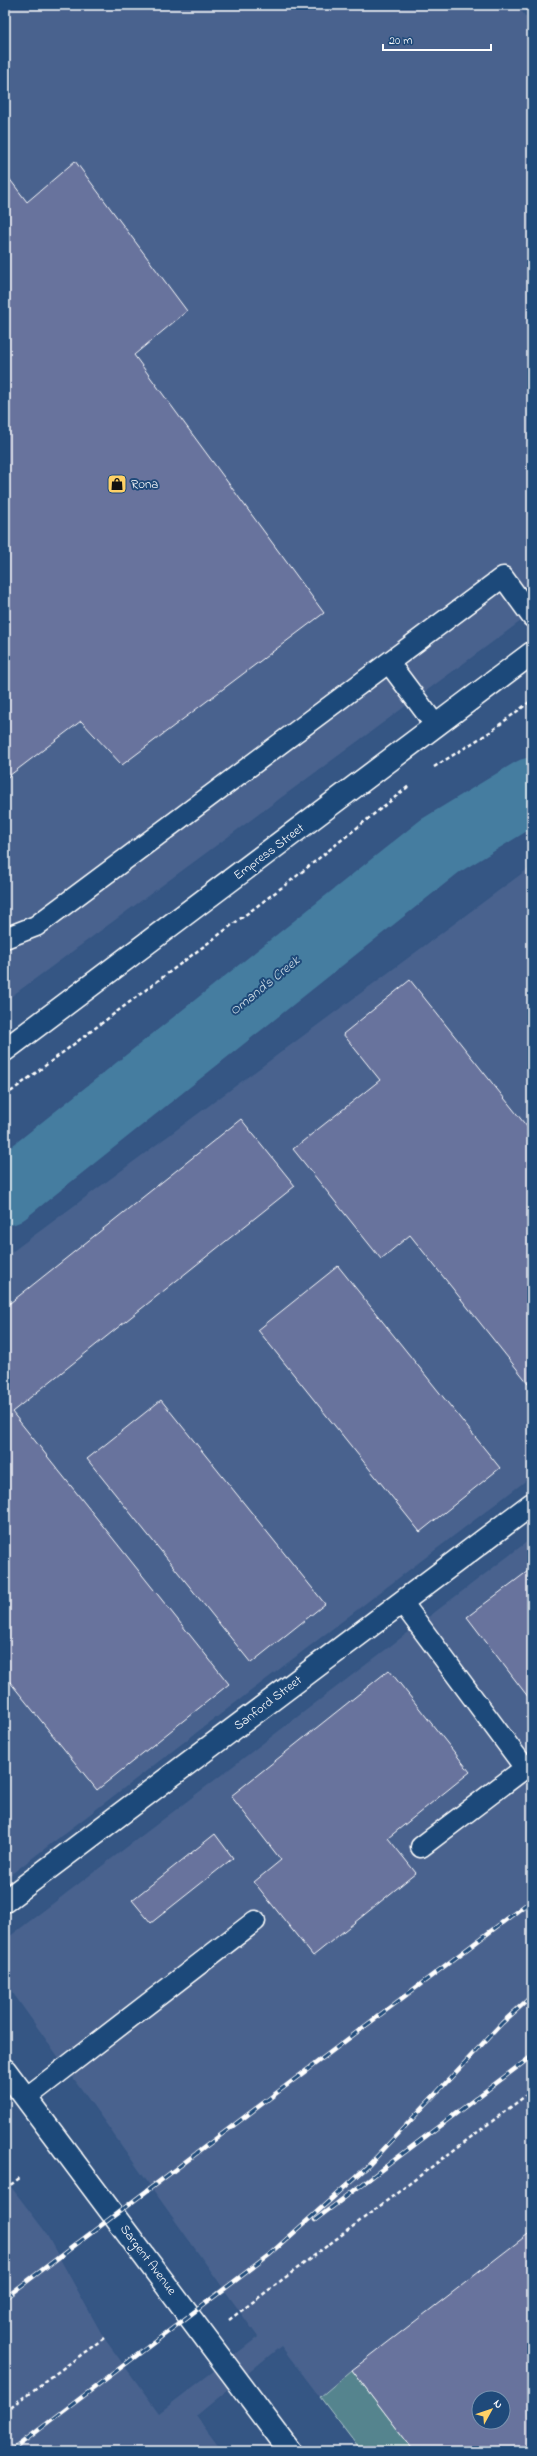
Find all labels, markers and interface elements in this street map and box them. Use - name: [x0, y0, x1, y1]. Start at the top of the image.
- scale bar: [383, 26, 491, 52]
- text: 20 m: [389, 32, 412, 50]
- shop icon: Rona: [106, 473, 128, 495]
- place label: Rona: [131, 475, 158, 494]
- street label: Empress Street: [230, 819, 309, 885]
- water label: Omand's Creek: [225, 950, 305, 1021]
- street label: Sanford Street: [230, 1671, 307, 1735]
- street label: Sargent Avenue: [114, 2221, 181, 2300]
- north arrow: [471, 2390, 511, 2430]
- text: N: [489, 2396, 506, 2412]

